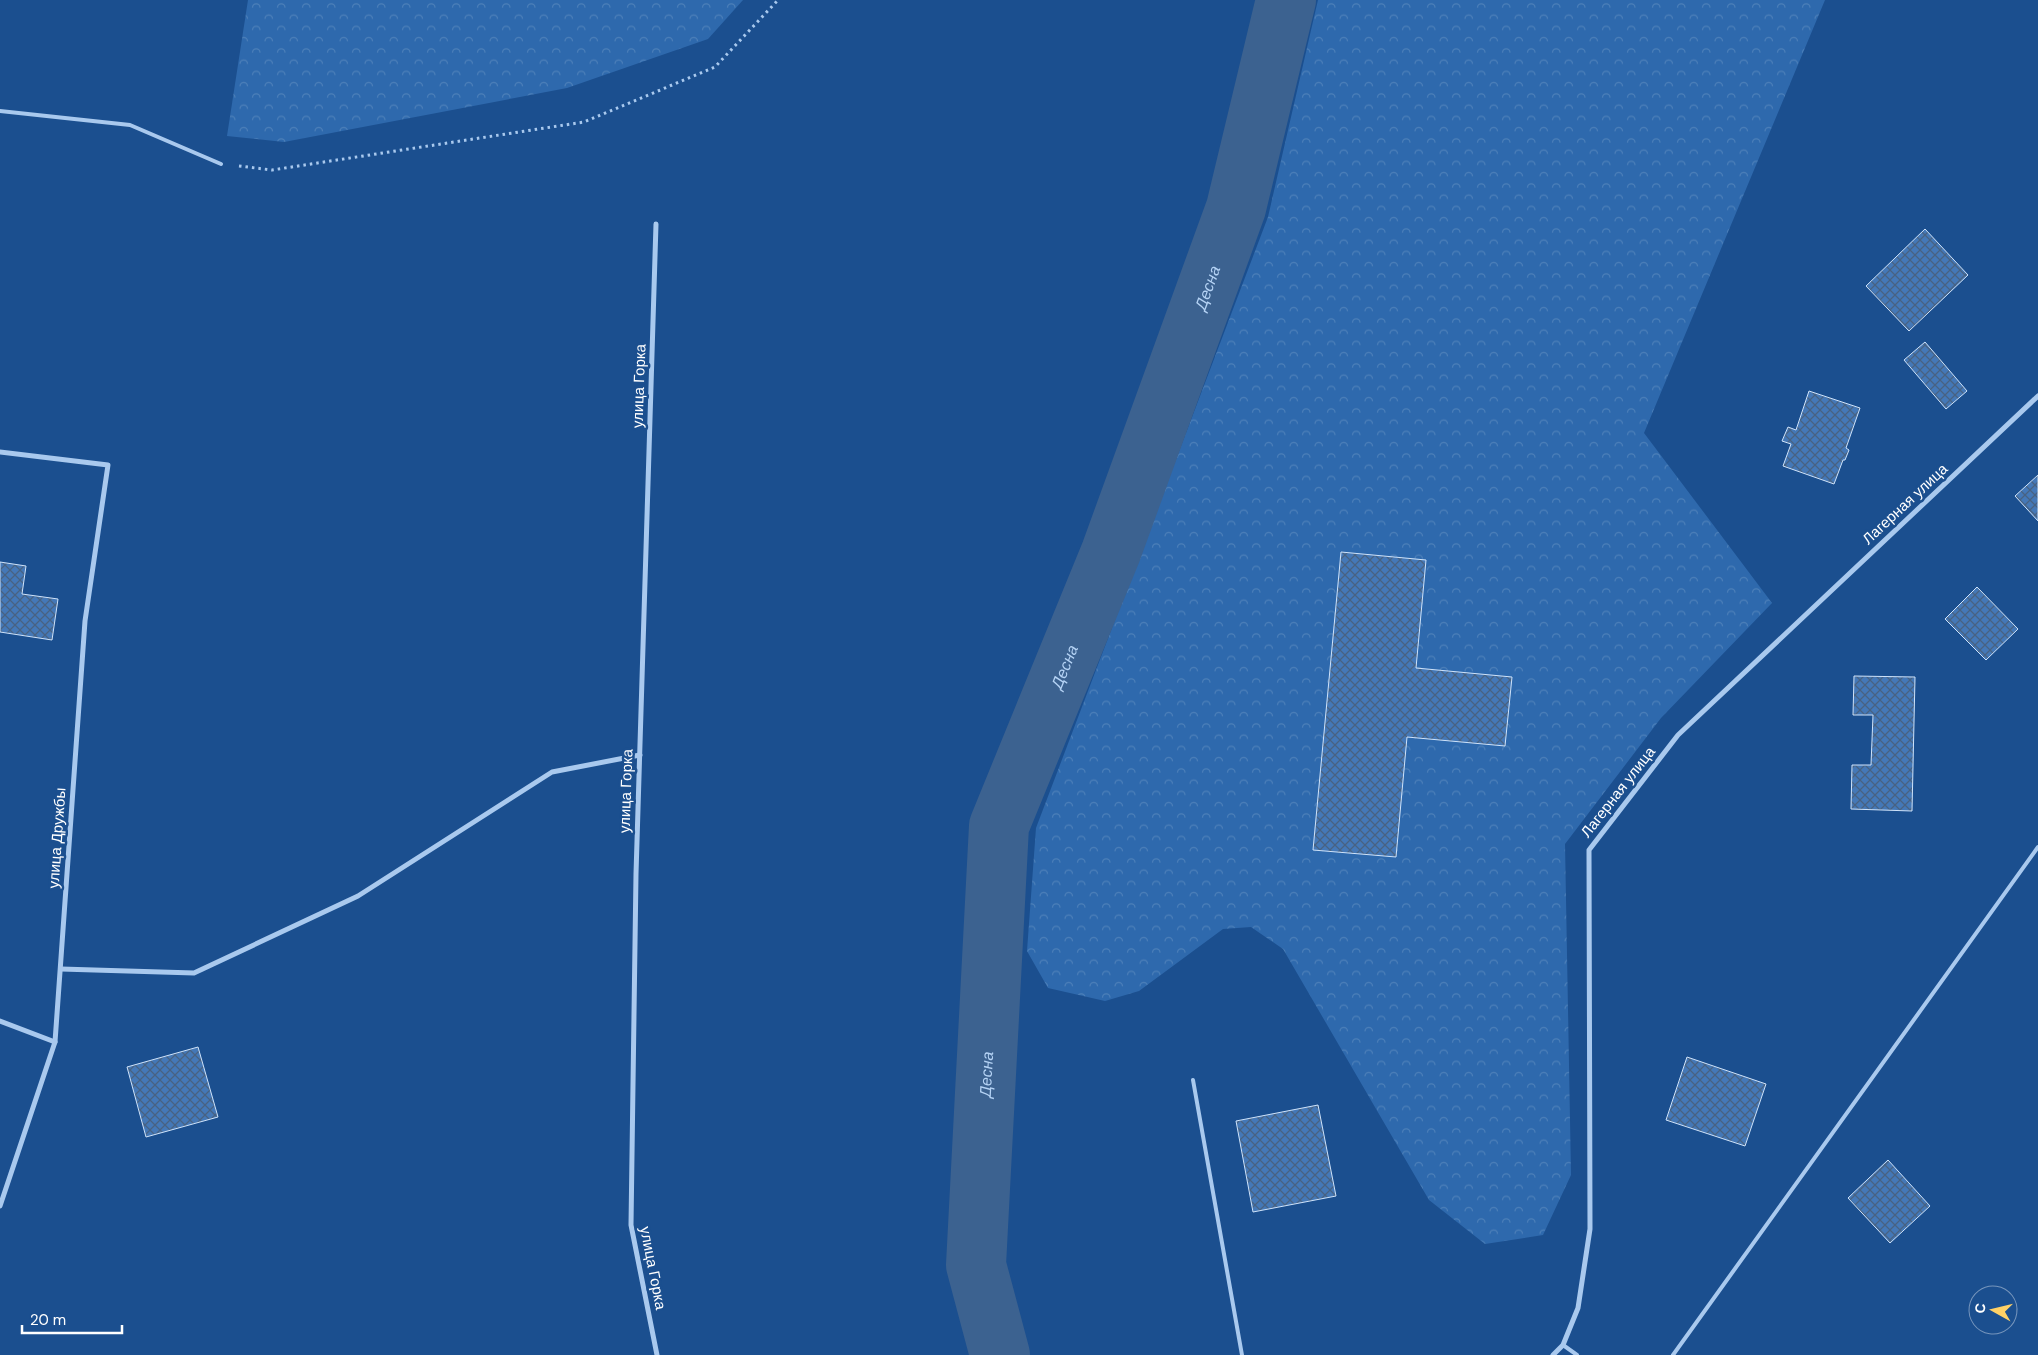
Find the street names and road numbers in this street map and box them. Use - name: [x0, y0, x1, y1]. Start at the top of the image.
- street label: улица Горка: [628, 343, 650, 428]
- street label: Лагерная улица: [1858, 459, 1953, 549]
- street label: Лагерная улица: [1576, 742, 1660, 841]
- street label: улица Горка: [615, 748, 637, 833]
- street label: улица Дружбы: [44, 787, 70, 889]
- street label: улица Горка: [635, 1225, 671, 1312]

